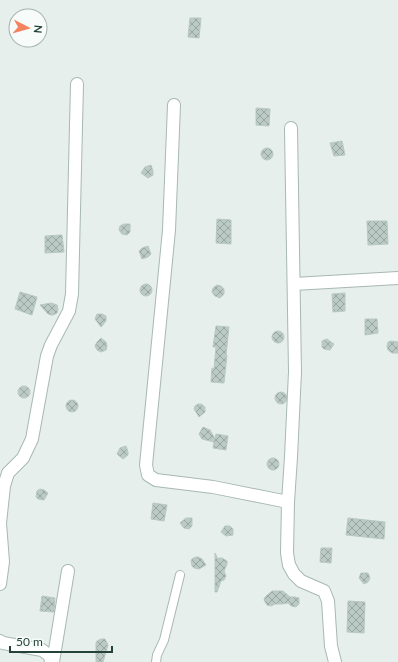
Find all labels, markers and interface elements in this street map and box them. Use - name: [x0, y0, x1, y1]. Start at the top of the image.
- north arrow: [8, 8, 48, 48]
- text: N: [32, 24, 45, 34]
- scale bar: [10, 628, 112, 654]
- text: 50 m: [16, 634, 43, 649]

